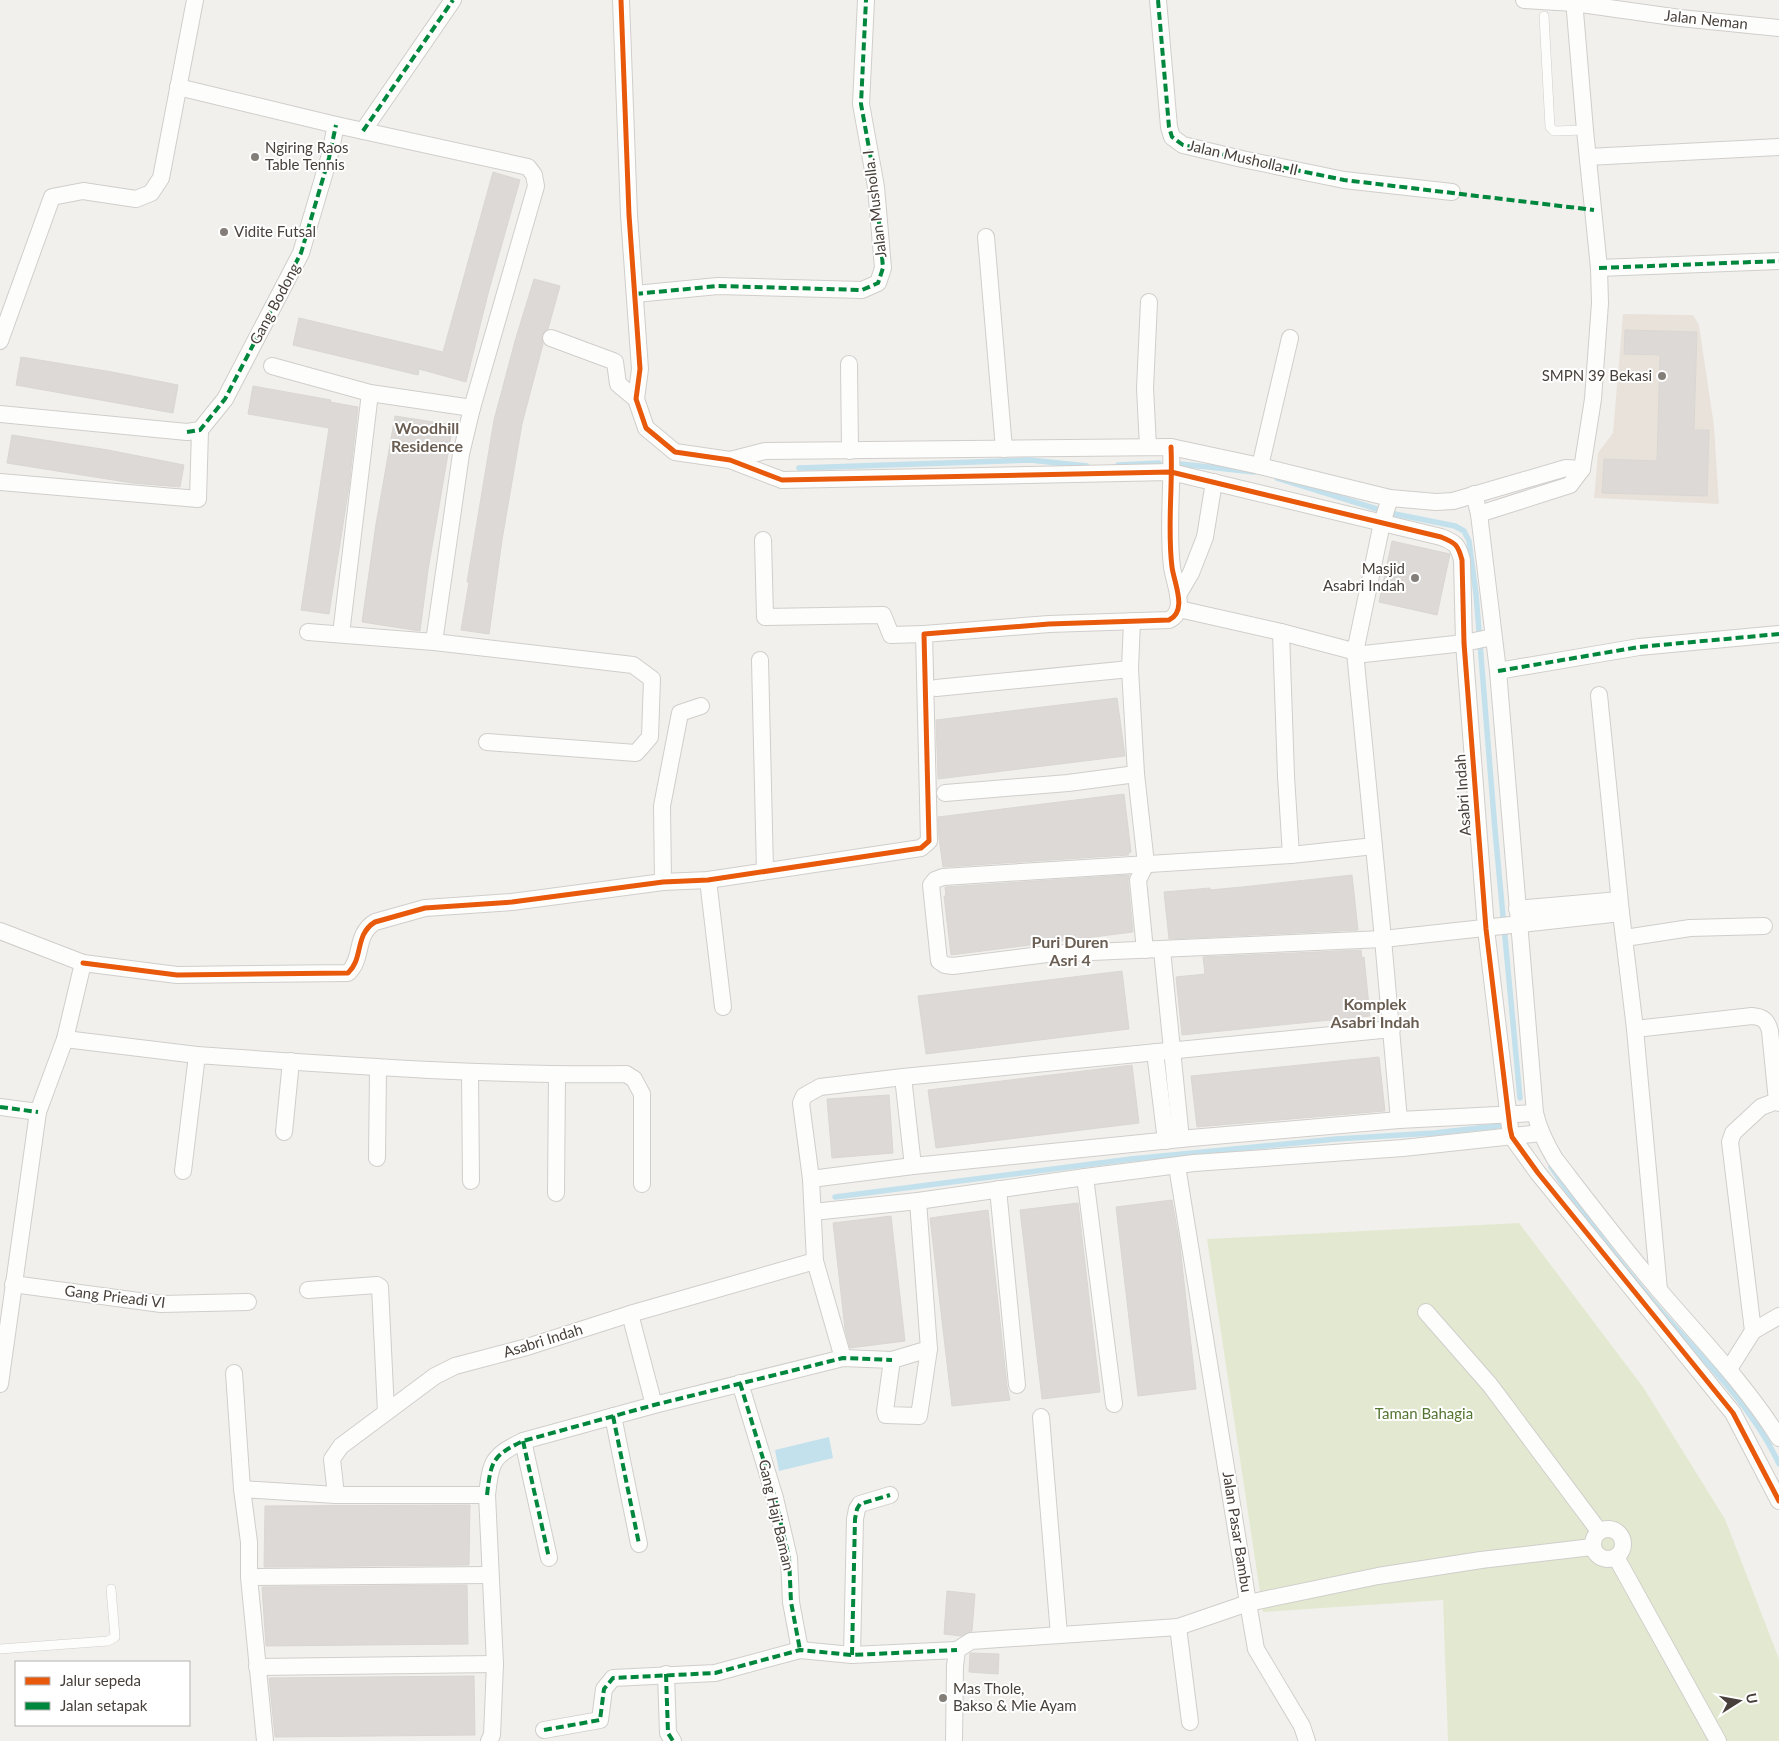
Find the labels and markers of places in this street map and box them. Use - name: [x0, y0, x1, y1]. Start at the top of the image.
- place label: Ngiring Raos Table Tennis: [265, 138, 348, 173]
- marker: Ngiring Raos Table Tennis: [249, 151, 261, 163]
- place label: Vidite Futsal: [234, 222, 316, 240]
- marker: Vidite Futsal: [218, 226, 230, 238]
- place label: SMPN 39 Bekasi: [1542, 366, 1652, 384]
- marker: SMPN 39 Bekasi: [1656, 370, 1668, 382]
- place label: Masjid Asabri Indah: [1323, 559, 1405, 594]
- marker: Masjid Asabri Indah: [1409, 572, 1421, 584]
- place label: Mas Thole, Bakso & Mie Ayam: [953, 1679, 1077, 1714]
- marker: Mas Thole, Bakso & Mie Ayam: [937, 1692, 949, 1704]

